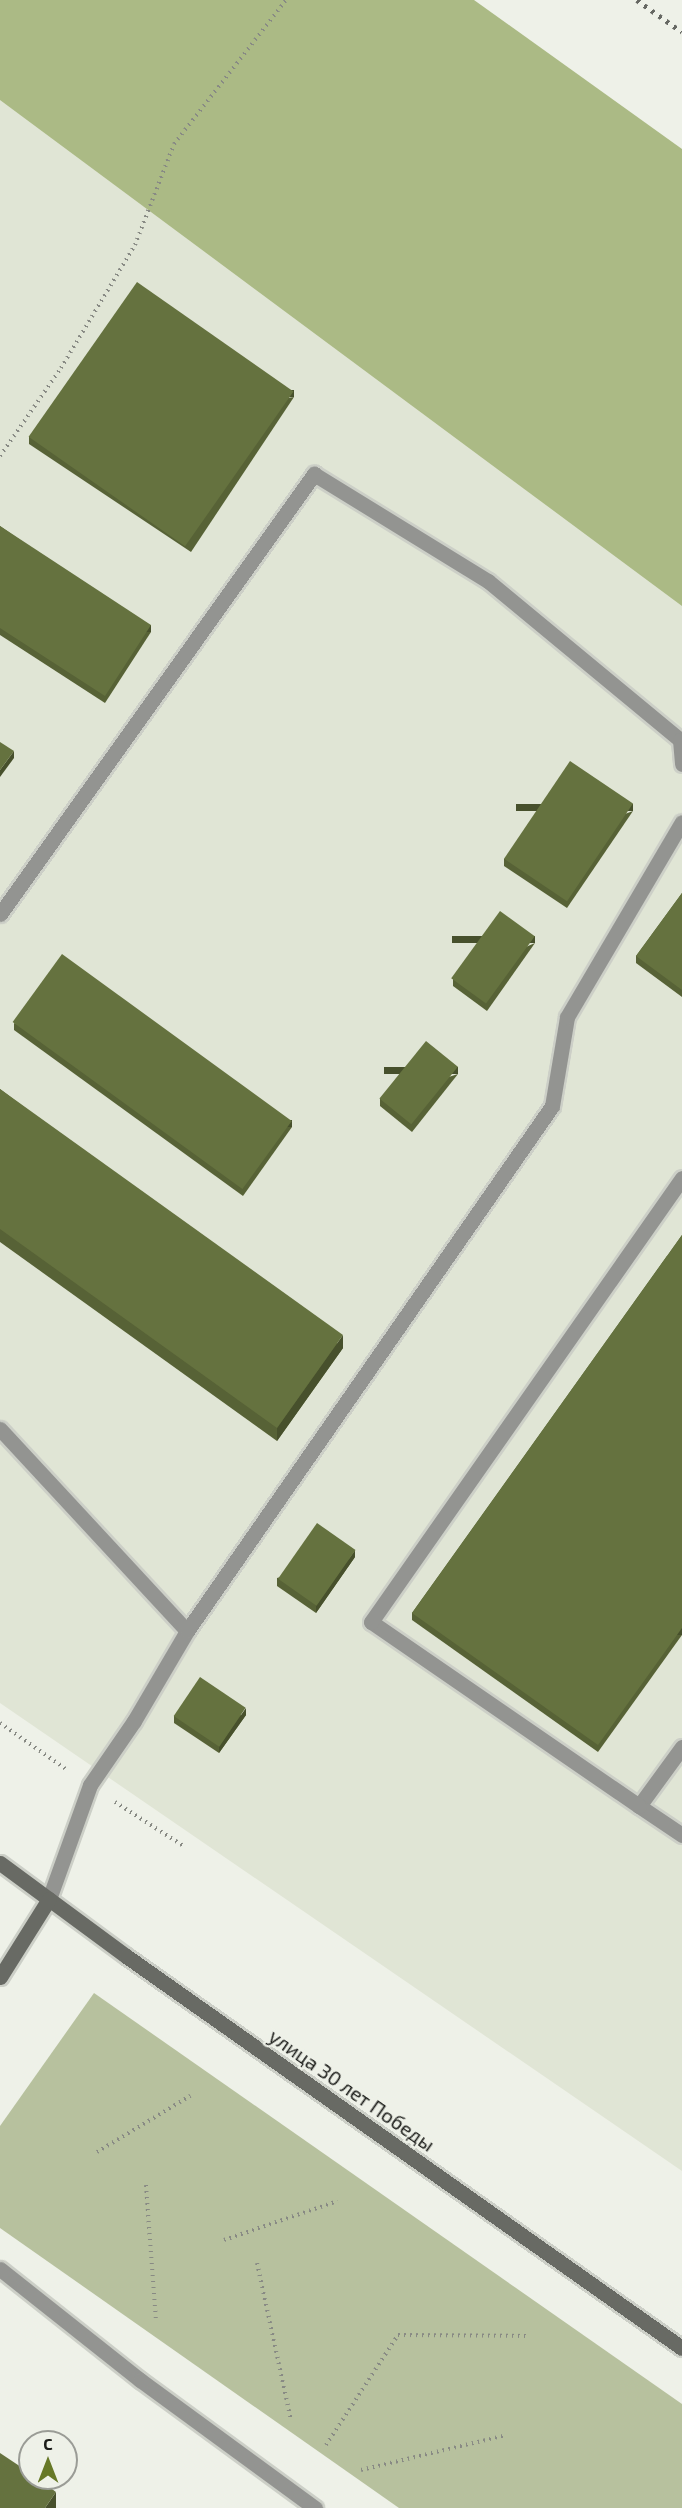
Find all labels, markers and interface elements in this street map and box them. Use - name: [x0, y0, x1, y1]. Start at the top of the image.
- street label: улица 30 лет Победы: [264, 2024, 440, 2156]
- north arrow: [18, 2430, 78, 2490]
- text: С: [43, 2434, 53, 2453]

